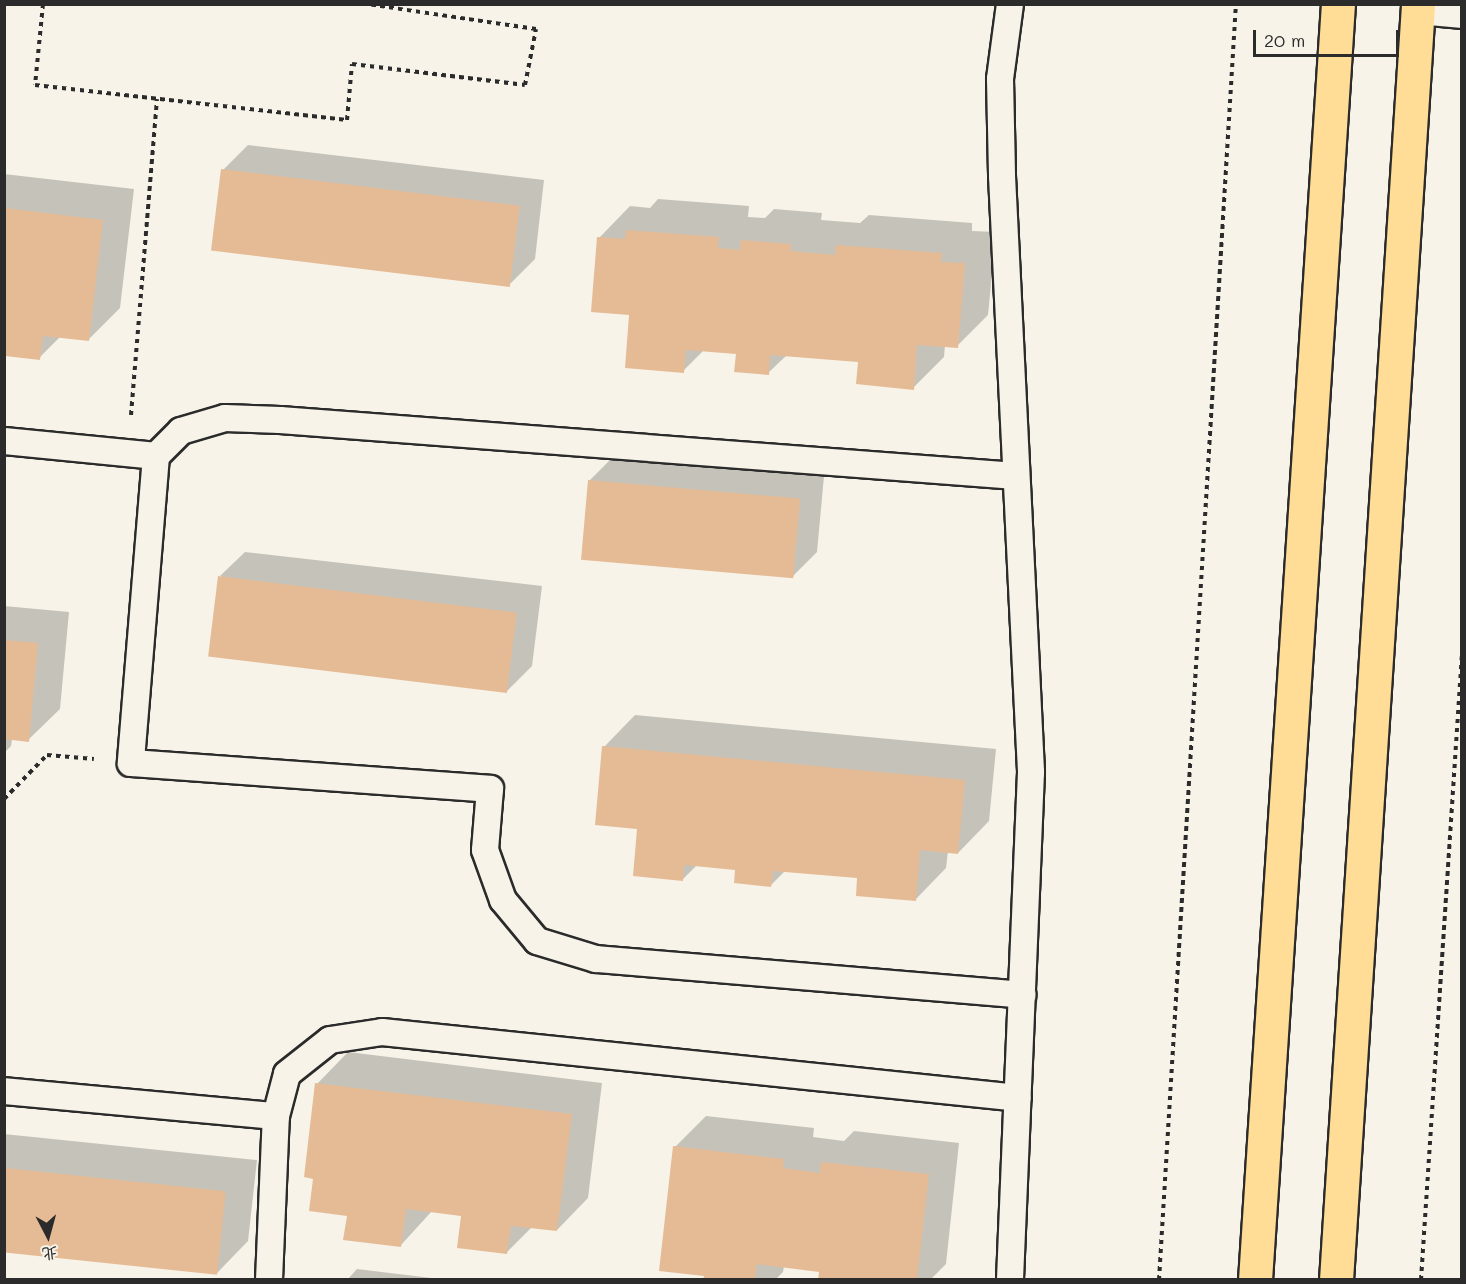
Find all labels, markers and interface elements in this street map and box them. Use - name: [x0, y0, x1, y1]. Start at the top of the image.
- scale bar: [1256, 18, 1402, 56]
- text: 20 m: [1264, 28, 1305, 52]
- north arrow: [18, 1206, 78, 1266]
- text: 北: [41, 1243, 59, 1266]

